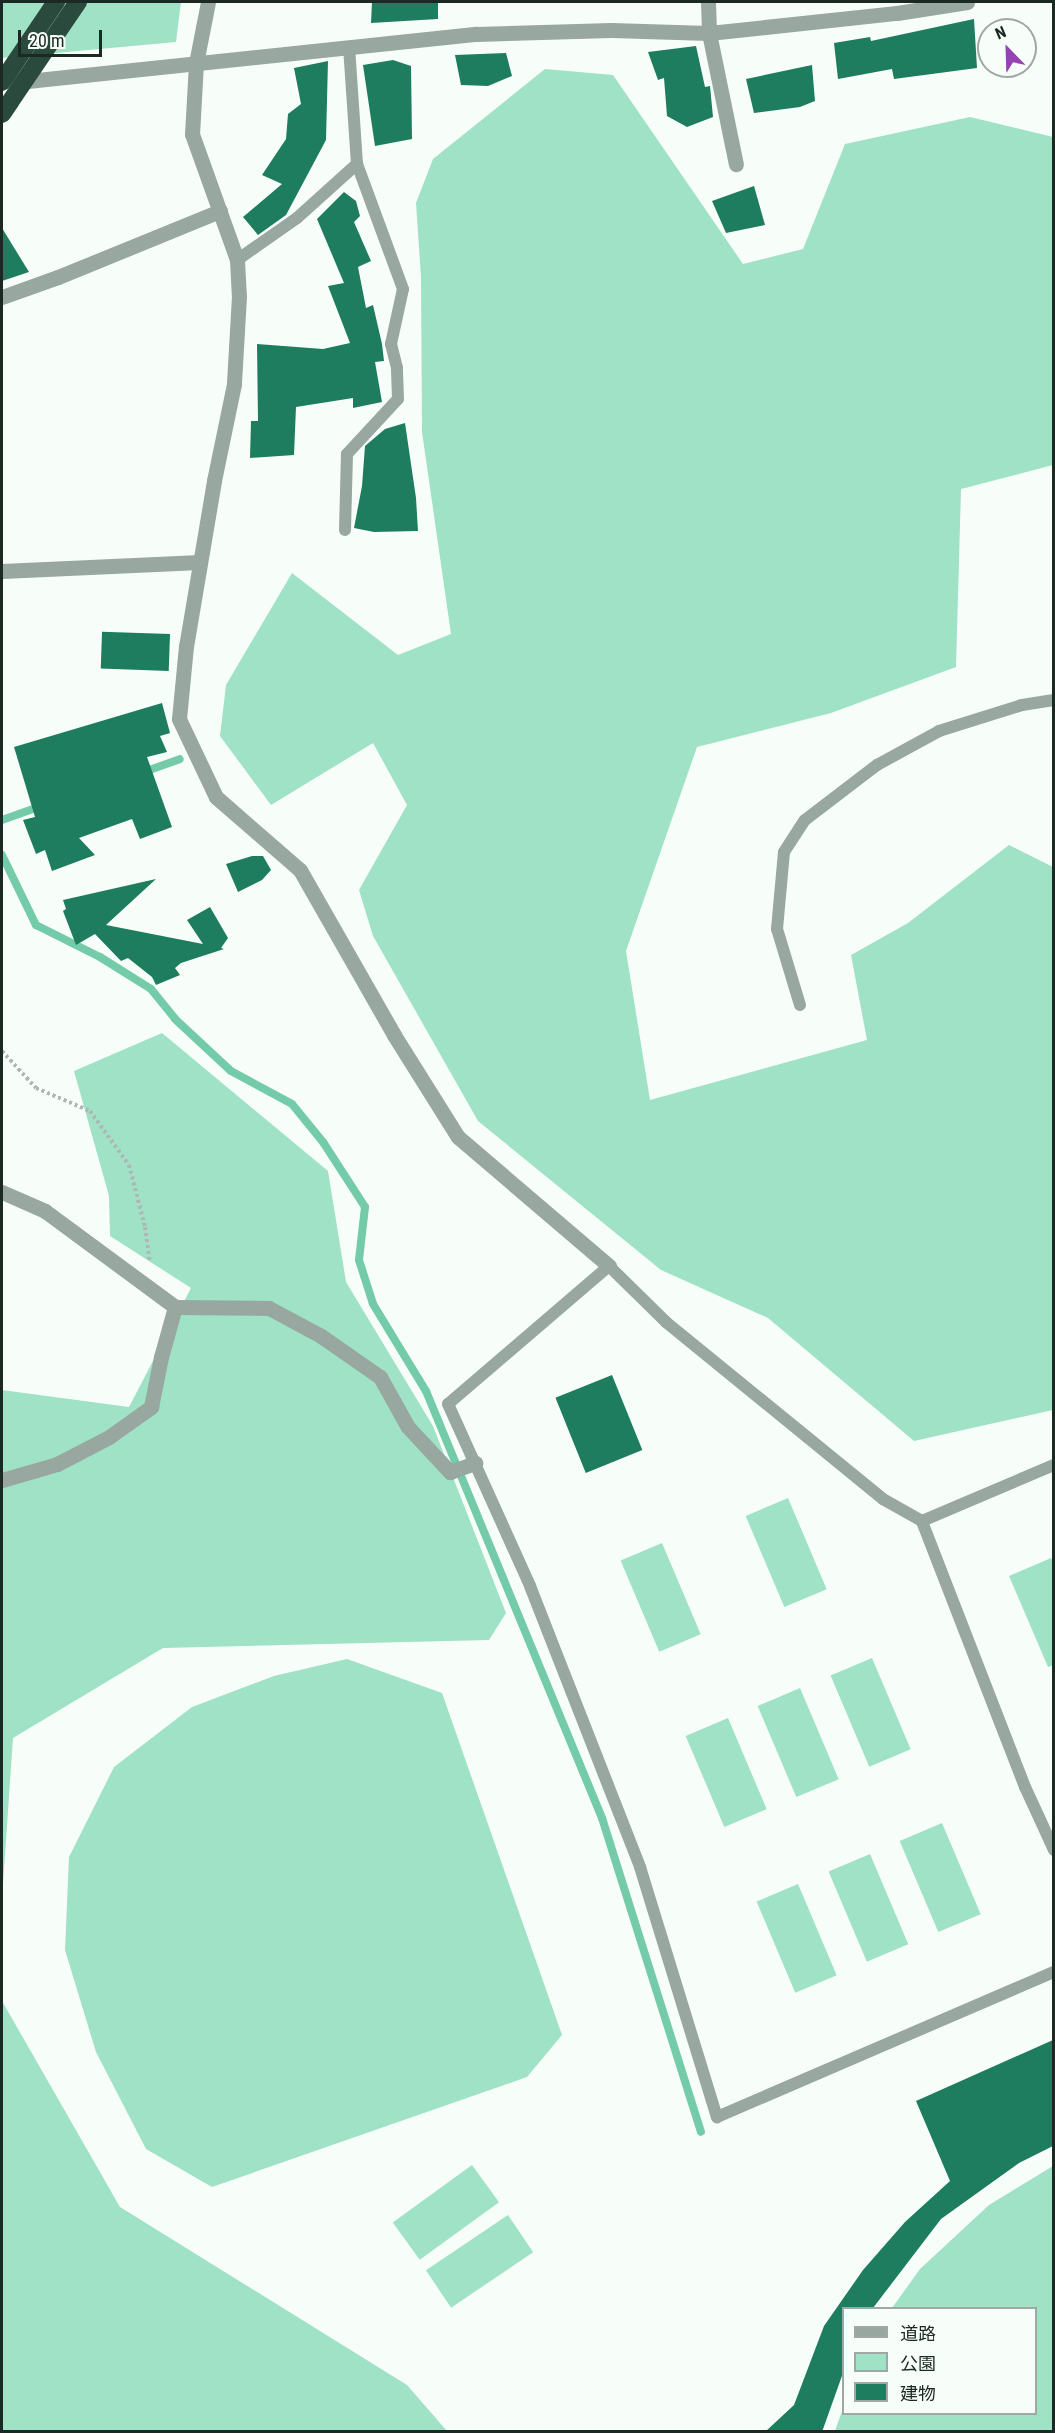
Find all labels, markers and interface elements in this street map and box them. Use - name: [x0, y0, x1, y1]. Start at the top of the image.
- scale bar: [21, 18, 105, 56]
- north arrow: [977, 18, 1037, 78]
- text: N: [992, 22, 1009, 43]
- text: 20 m: [29, 30, 64, 51]
- legend: [842, 2307, 1037, 2415]
- text: 道路: [900, 2323, 936, 2344]
- text: 公園: [900, 2353, 936, 2374]
- text: 建物: [900, 2383, 936, 2404]

